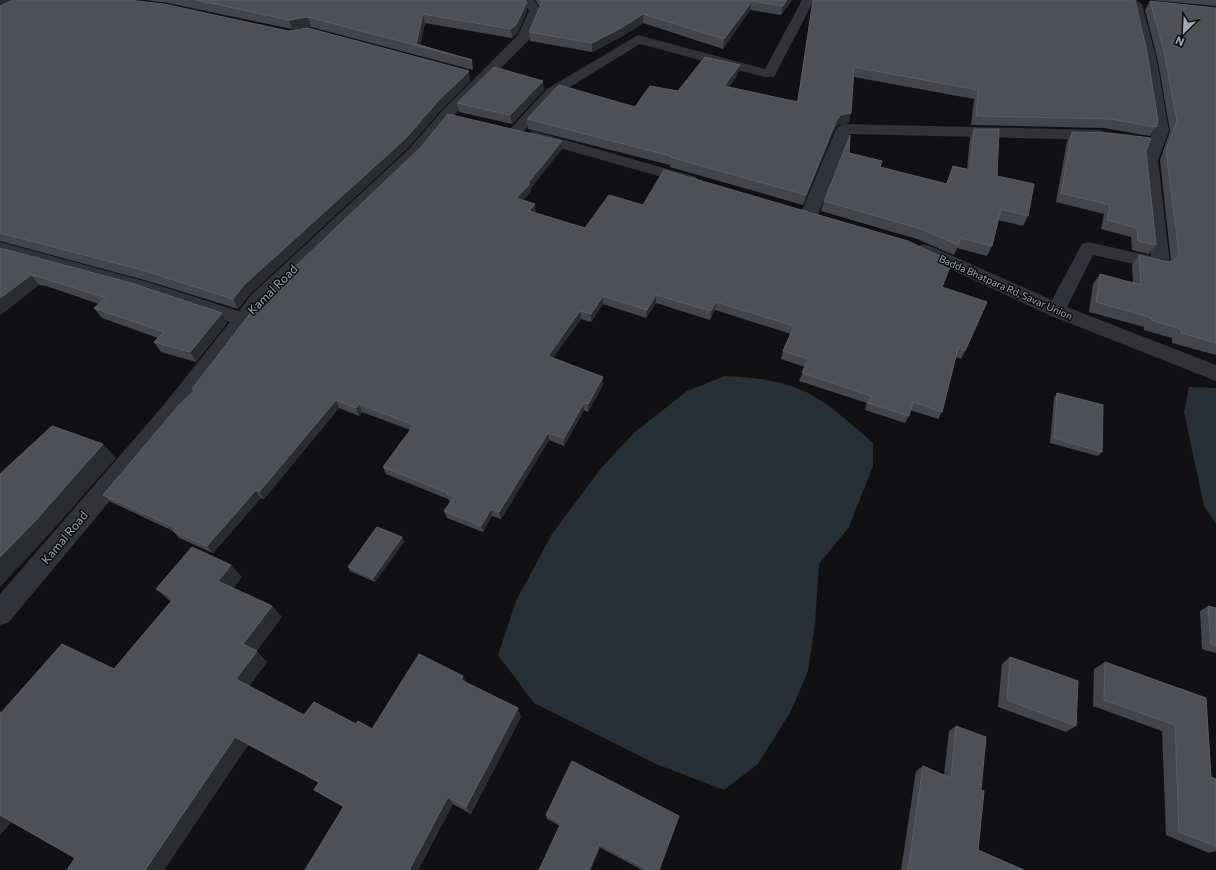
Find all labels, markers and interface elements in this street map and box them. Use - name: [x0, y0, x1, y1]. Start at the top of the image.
- north arrow: [1164, 12, 1204, 52]
- text: N: [1173, 34, 1186, 49]
- street label: Badda Bhatpara Rd, Savar Union: [937, 252, 1075, 322]
- street label: Kamal Road: [244, 261, 300, 317]
- street label: Kamal Road: [38, 508, 90, 566]

